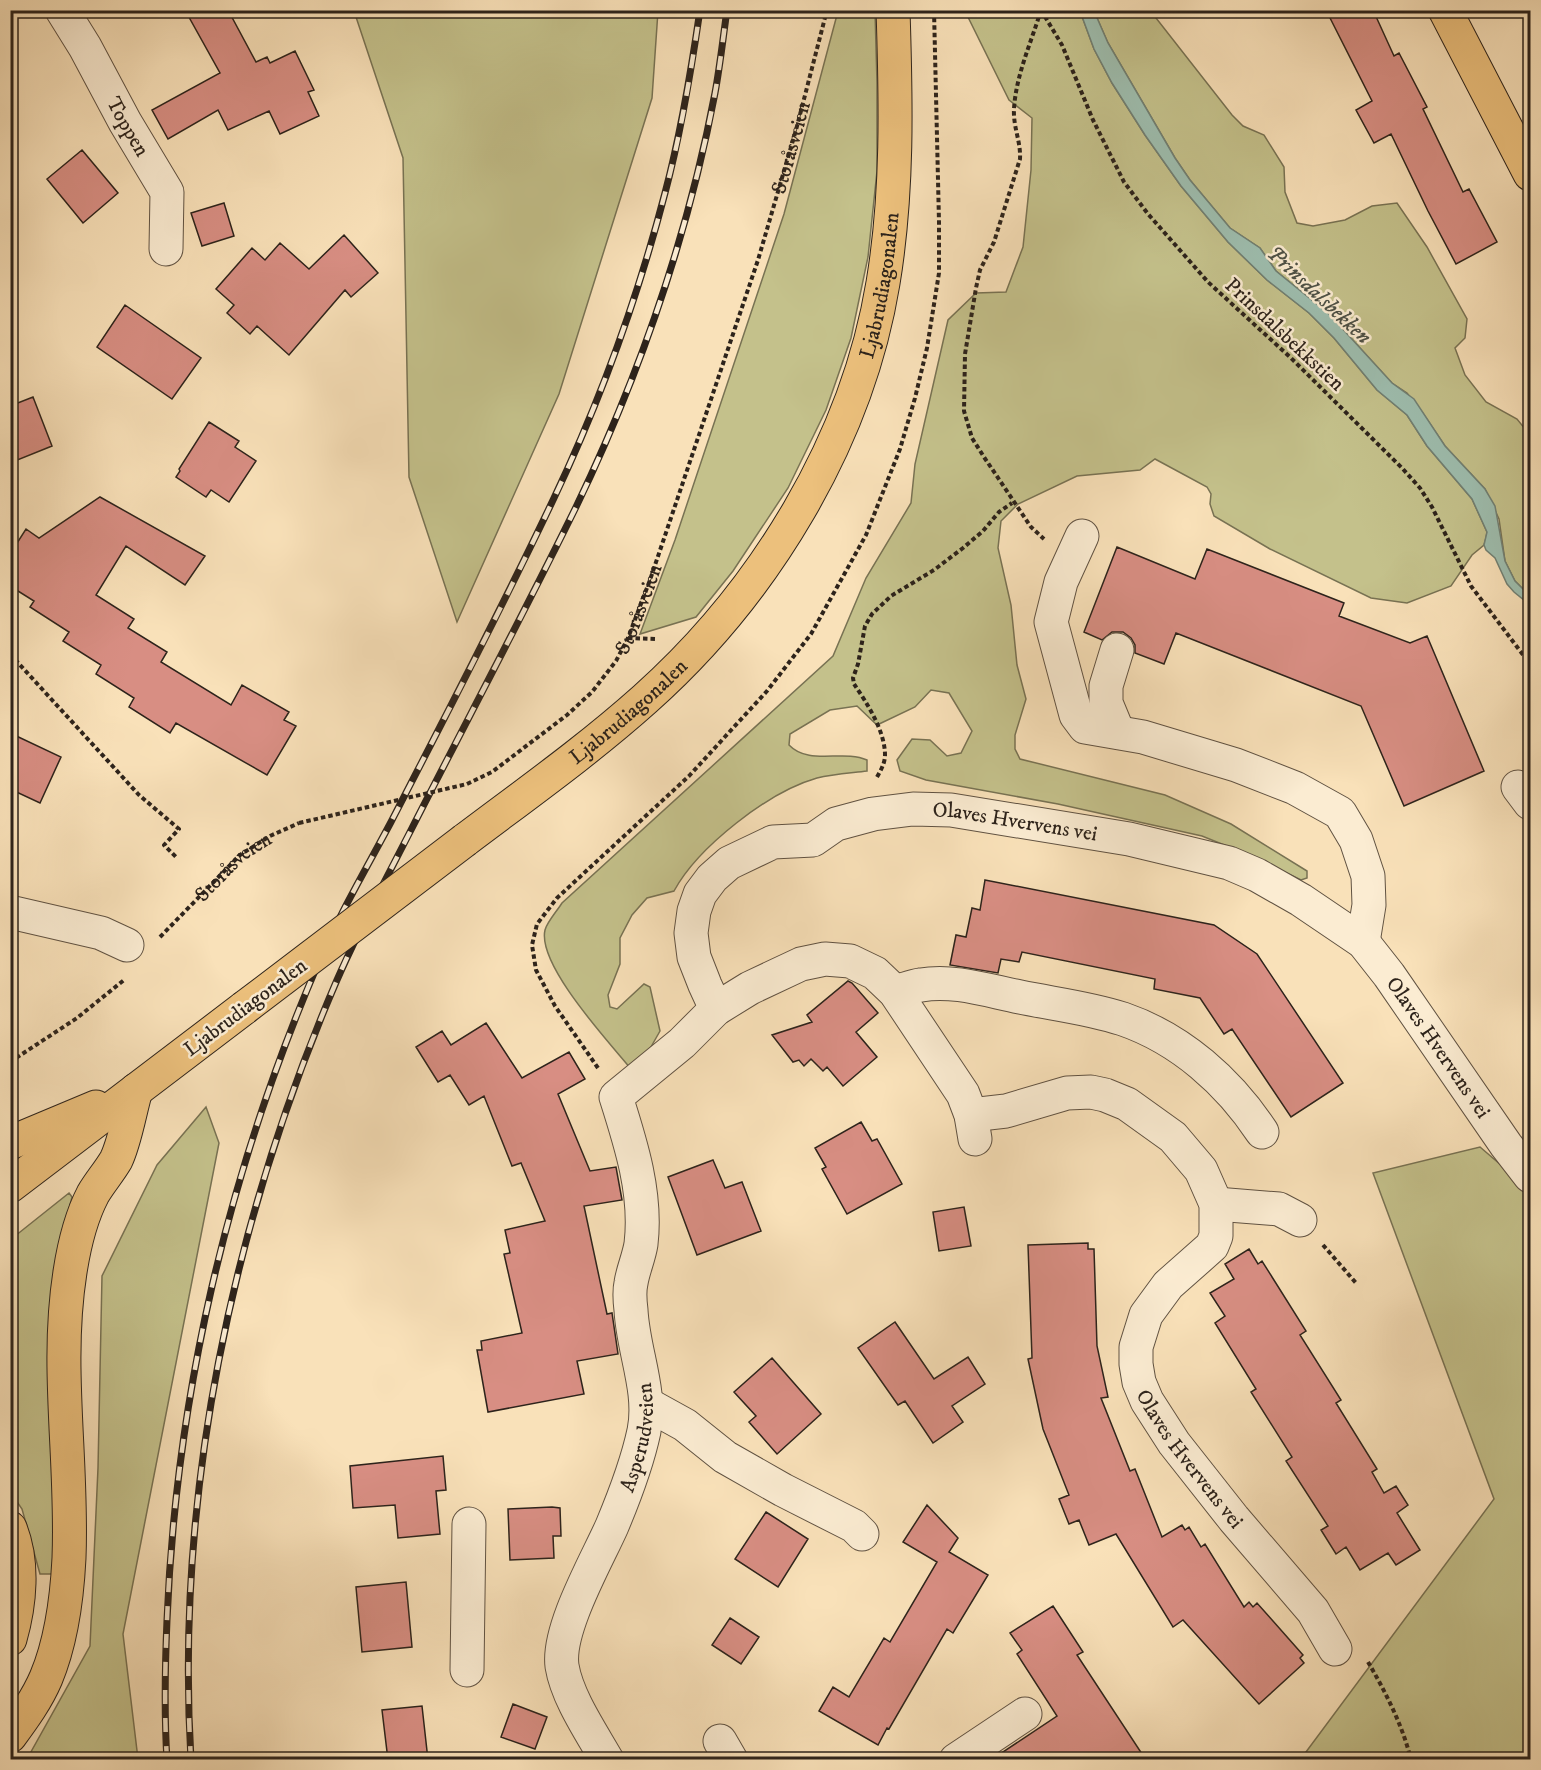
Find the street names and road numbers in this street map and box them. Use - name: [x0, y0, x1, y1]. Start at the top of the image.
- street label: Toppen: [100, 93, 155, 162]
- street label: Storåsveien: [766, 99, 817, 197]
- street label: Ljabrudiagonalen: [854, 211, 906, 362]
- street label: Prinsdalsbekkstien: [1219, 273, 1350, 397]
- street label: Storåsveien: [610, 561, 668, 659]
- street label: Ljabrudiagonalen: [565, 654, 693, 770]
- street label: Olaves Hvervens vei: [932, 798, 1099, 848]
- street label: Storåsveien: [190, 826, 277, 908]
- street label: Ljabrudiagonalen: [179, 953, 312, 1063]
- street label: Olaves Hvervens vei: [1380, 972, 1496, 1124]
- street label: Asperudveien: [615, 1381, 660, 1496]
- street label: Olaves Hvervens vei: [1130, 1386, 1248, 1534]

